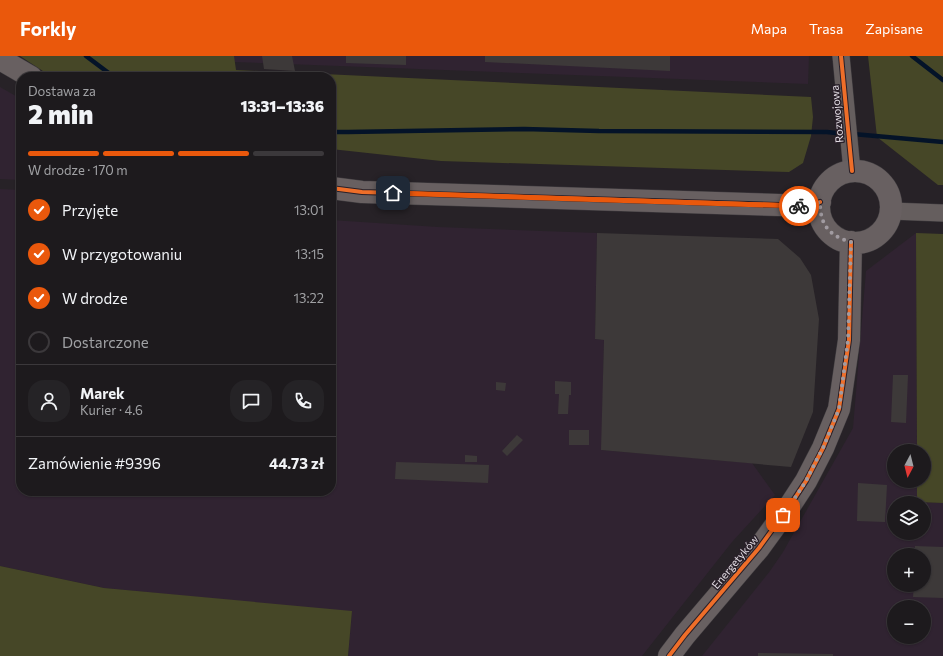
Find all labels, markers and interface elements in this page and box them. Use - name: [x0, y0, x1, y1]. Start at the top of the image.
- text: Forkly: [20, 17, 76, 40]
- text: Mapa: [751, 20, 787, 37]
- text: Trasa: [809, 20, 843, 37]
- text: Zapisane: [865, 20, 923, 37]
- text: Dostawa za: [28, 83, 96, 99]
- street label: Rozwojowa: [828, 85, 845, 143]
- text: 13:31–13:36: [240, 97, 324, 115]
- text: 2 min: [28, 98, 93, 129]
- text: W drodze · 170 m: [28, 162, 128, 178]
- pin: [376, 176, 410, 210]
- icon: home: [382, 182, 404, 204]
- courier: [779, 186, 819, 226]
- icon: bike: [788, 195, 810, 217]
- icon: check: [28, 199, 50, 221]
- text: Przyjęte: [62, 201, 118, 219]
- text: 13:01: [294, 202, 324, 218]
- icon: check: [28, 243, 50, 265]
- text: W przygotowaniu: [62, 245, 182, 263]
- text: 13:15: [295, 246, 324, 262]
- icon: check: [28, 287, 50, 309]
- text: W drodze: [62, 289, 128, 307]
- text: 13:22: [294, 290, 324, 306]
- text: Dostarczone: [62, 333, 149, 351]
- button: person: [28, 380, 70, 422]
- button: chat: [230, 380, 272, 422]
- button: phone: [282, 380, 324, 422]
- text: Marek: [80, 384, 125, 402]
- text: Kurier · 4.6: [80, 402, 143, 418]
- north arrow: [887, 444, 931, 488]
- map controls: [887, 444, 931, 644]
- text: Zamówienie #9396: [28, 454, 161, 472]
- text: 44.73 zł: [269, 454, 324, 472]
- button: layers: [887, 496, 931, 540]
- pin: [766, 498, 800, 532]
- icon: bag: [772, 504, 794, 526]
- street label: Energetyków: [709, 532, 761, 591]
- button: +: [887, 548, 931, 592]
- button: −: [887, 600, 931, 644]

